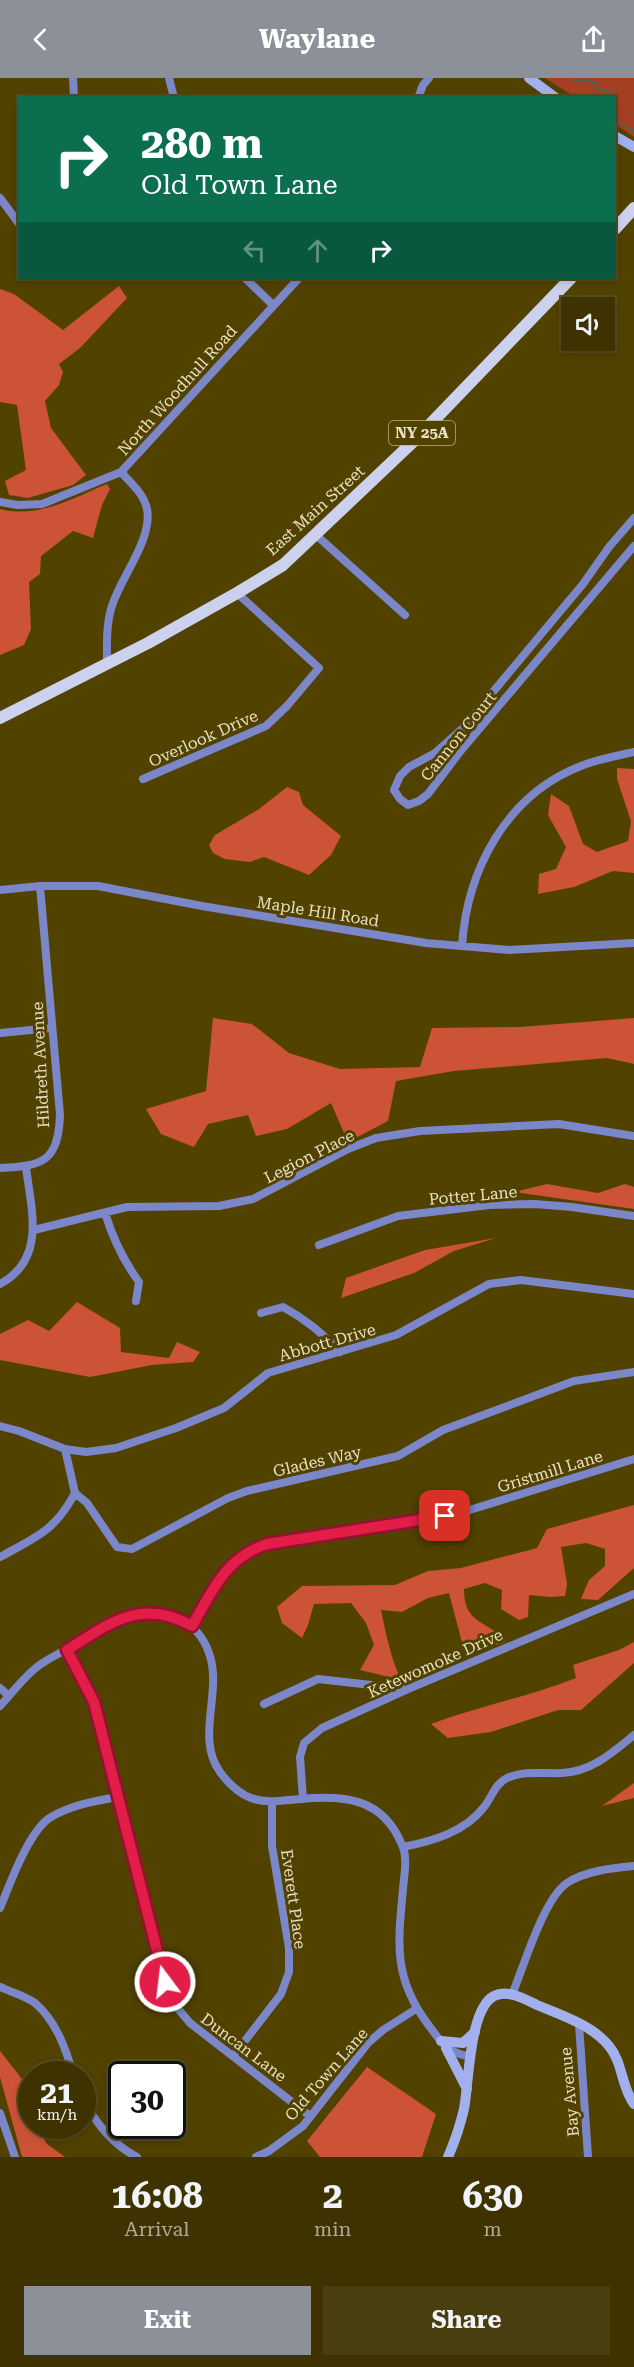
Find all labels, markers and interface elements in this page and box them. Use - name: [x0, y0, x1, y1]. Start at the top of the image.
- icon: back: [24, 23, 57, 56]
- text: Waylane: [259, 23, 375, 55]
- icon: share: [577, 23, 610, 56]
- text: 280 m: [141, 119, 263, 168]
- icon: right: [42, 120, 120, 198]
- text: Old Town Lane: [141, 169, 338, 201]
- icon: left: [238, 234, 271, 267]
- icon: ahead: [301, 234, 334, 267]
- icon: right: [364, 234, 397, 267]
- map controls: [561, 297, 615, 351]
- button: sound: [561, 297, 615, 351]
- street label: North Woodhull Road: [114, 321, 241, 459]
- road number: NY 25A: [389, 421, 455, 445]
- street label: East Main Street: [262, 461, 368, 560]
- street label: Cannon Court: [417, 688, 500, 785]
- street label: Overlook Drive: [146, 706, 261, 771]
- street label: Maple Hill Road: [255, 892, 380, 931]
- street label: Hildreth Avenue: [28, 1001, 53, 1129]
- street label: Legion Place: [261, 1126, 358, 1187]
- street label: Potter Lane: [428, 1182, 518, 1209]
- street label: Abbott Drive: [277, 1320, 378, 1365]
- street label: Glades Way: [271, 1442, 364, 1481]
- street label: Gristmill Lane: [495, 1446, 605, 1497]
- pin: [419, 1490, 470, 1541]
- icon: arrive: [428, 1499, 461, 1532]
- street label: Ketewomoke Drive: [365, 1625, 506, 1702]
- street label: Everett Place: [277, 1848, 310, 1950]
- position arrow: [133, 1950, 197, 2014]
- street label: Duncan Lane: [197, 2009, 291, 2086]
- street label: Old Town Lane: [281, 2024, 372, 2125]
- street label: Bay Avenue: [556, 2046, 583, 2137]
- speed limit sign: 30: [108, 2061, 186, 2139]
- text: 21: [40, 2075, 74, 2110]
- text: km/h: [37, 2106, 77, 2124]
- text: 16:08: [111, 2175, 203, 2217]
- text: 2: [323, 2175, 343, 2217]
- text: 630: [463, 2175, 523, 2217]
- text: Arrival: [124, 2217, 189, 2241]
- text: min: [314, 2217, 351, 2241]
- text: m: [484, 2217, 502, 2241]
- button: Exit: [24, 2286, 311, 2355]
- button: Share: [323, 2286, 610, 2355]

